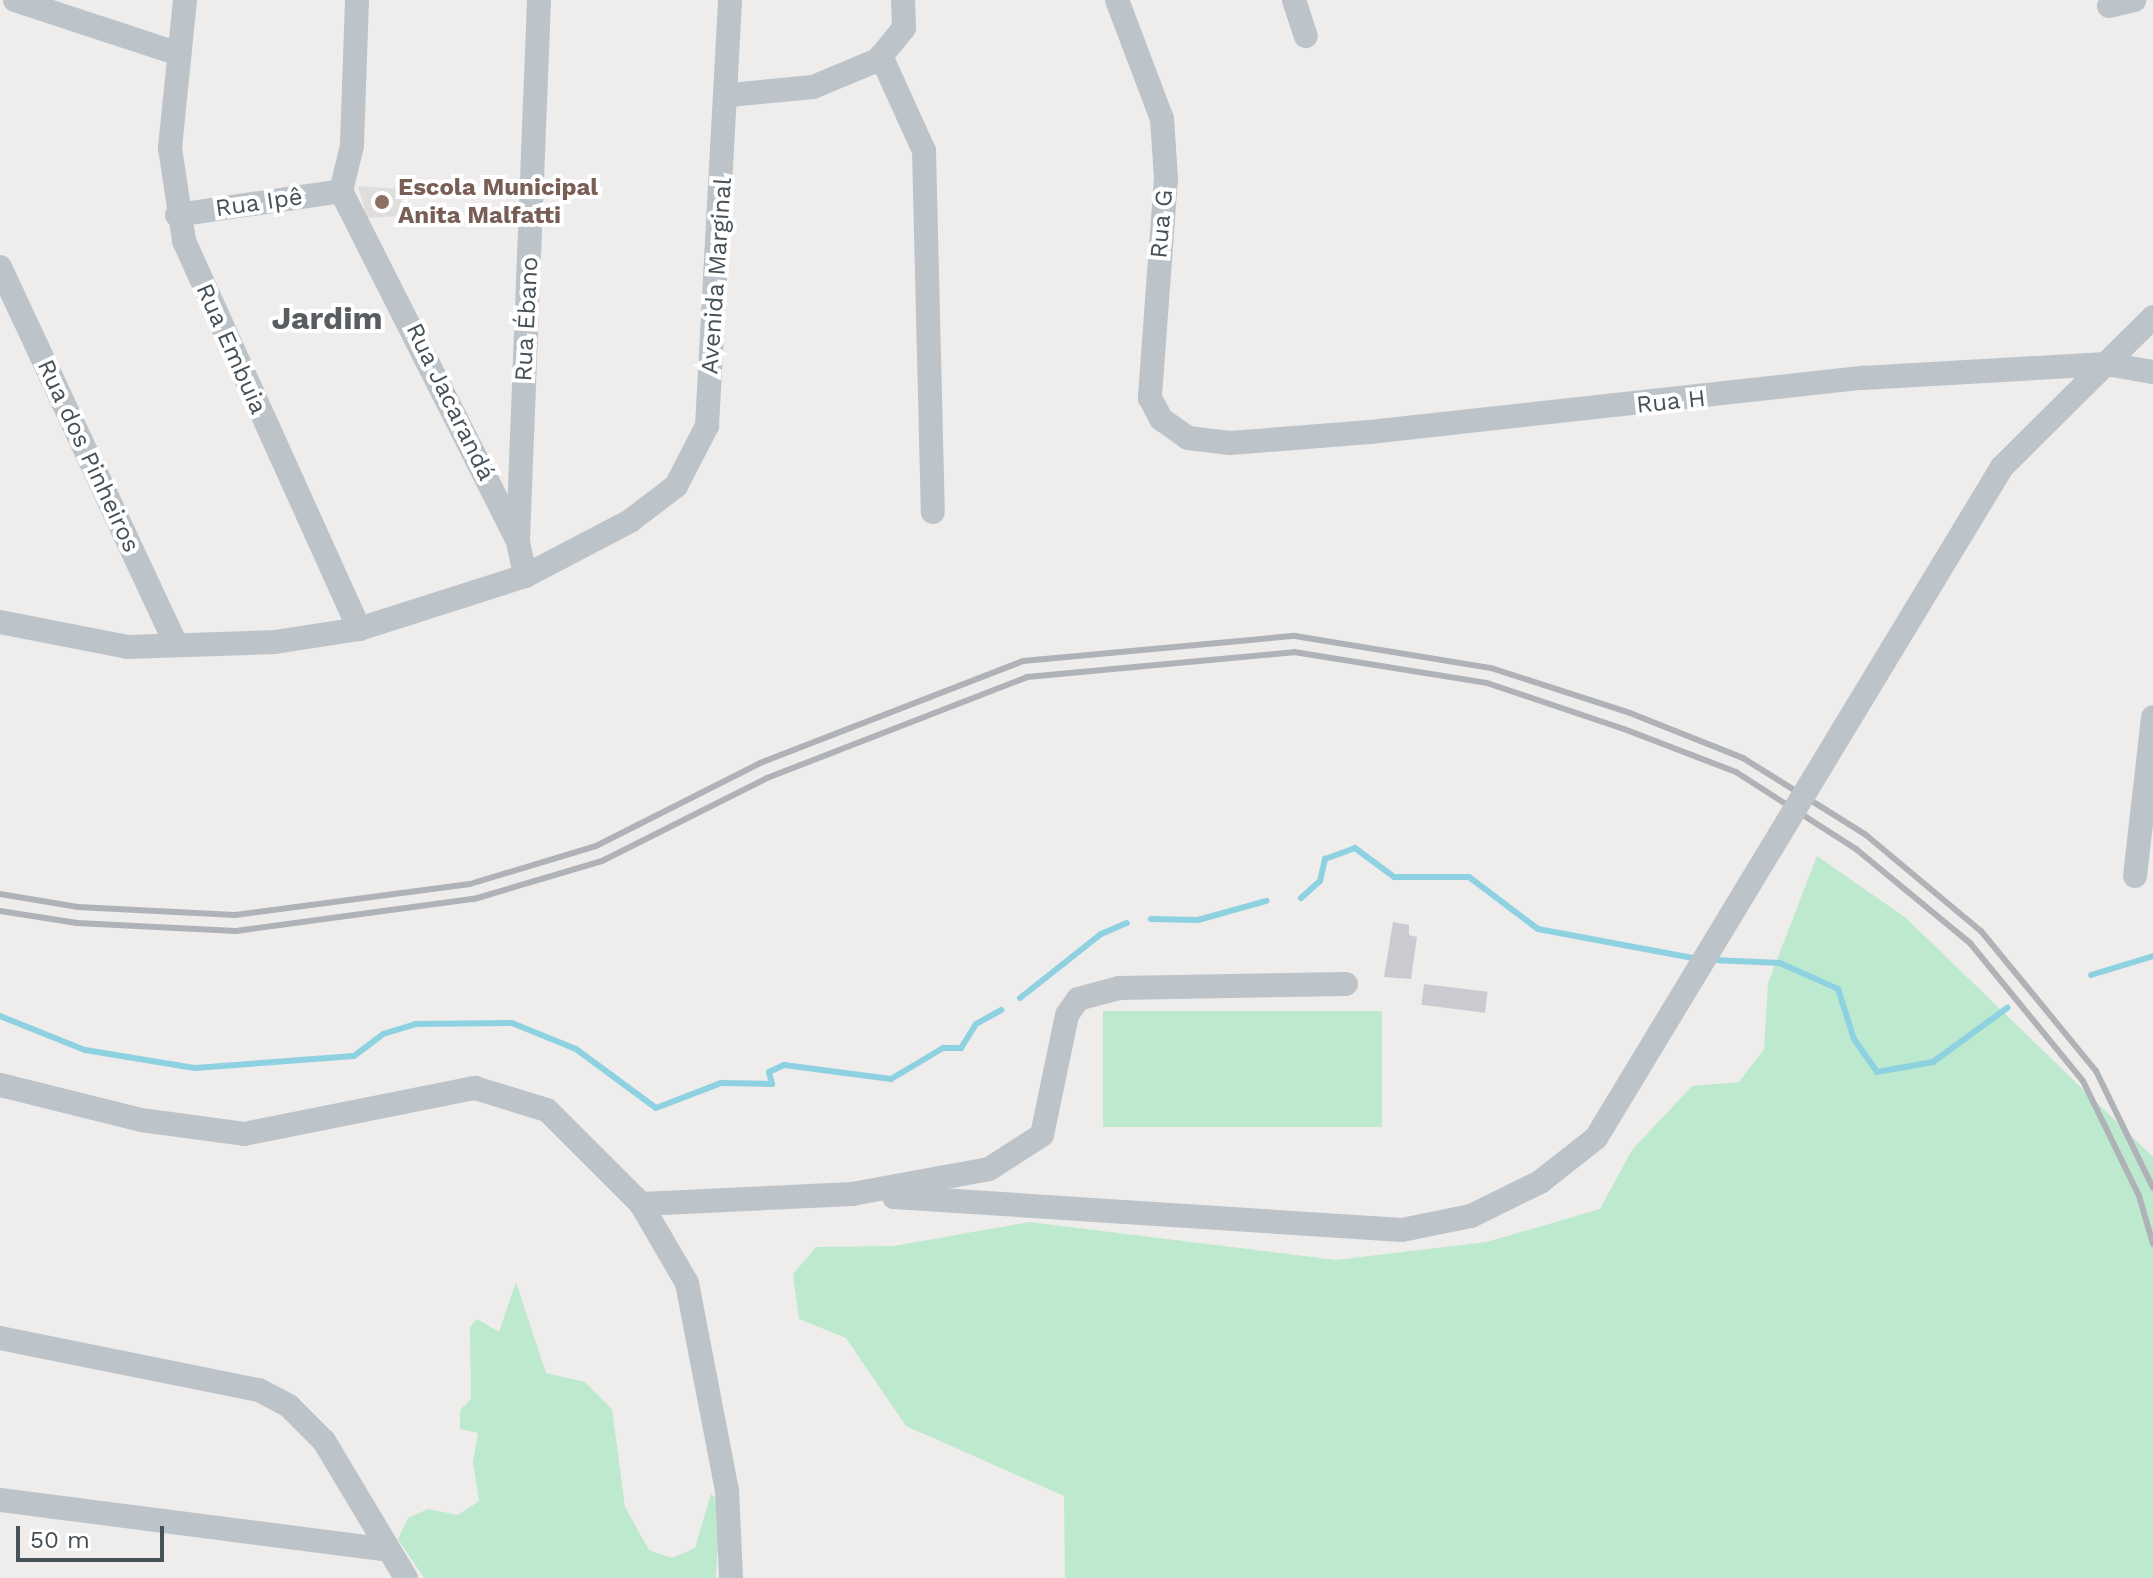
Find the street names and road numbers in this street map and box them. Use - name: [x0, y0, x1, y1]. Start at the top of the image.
- street label: Avenida Marginal: [696, 176, 738, 376]
- street label: Rua Ipê: [213, 183, 305, 223]
- street label: Rua G: [1145, 188, 1179, 260]
- street label: Rua Ébano: [509, 256, 545, 382]
- street label: Rua Embuia: [189, 279, 273, 419]
- street label: Rua Jacarandá: [399, 318, 501, 486]
- street label: Rua dos Pinheiros: [31, 355, 145, 557]
- street label: Rua H: [1635, 384, 1707, 420]

